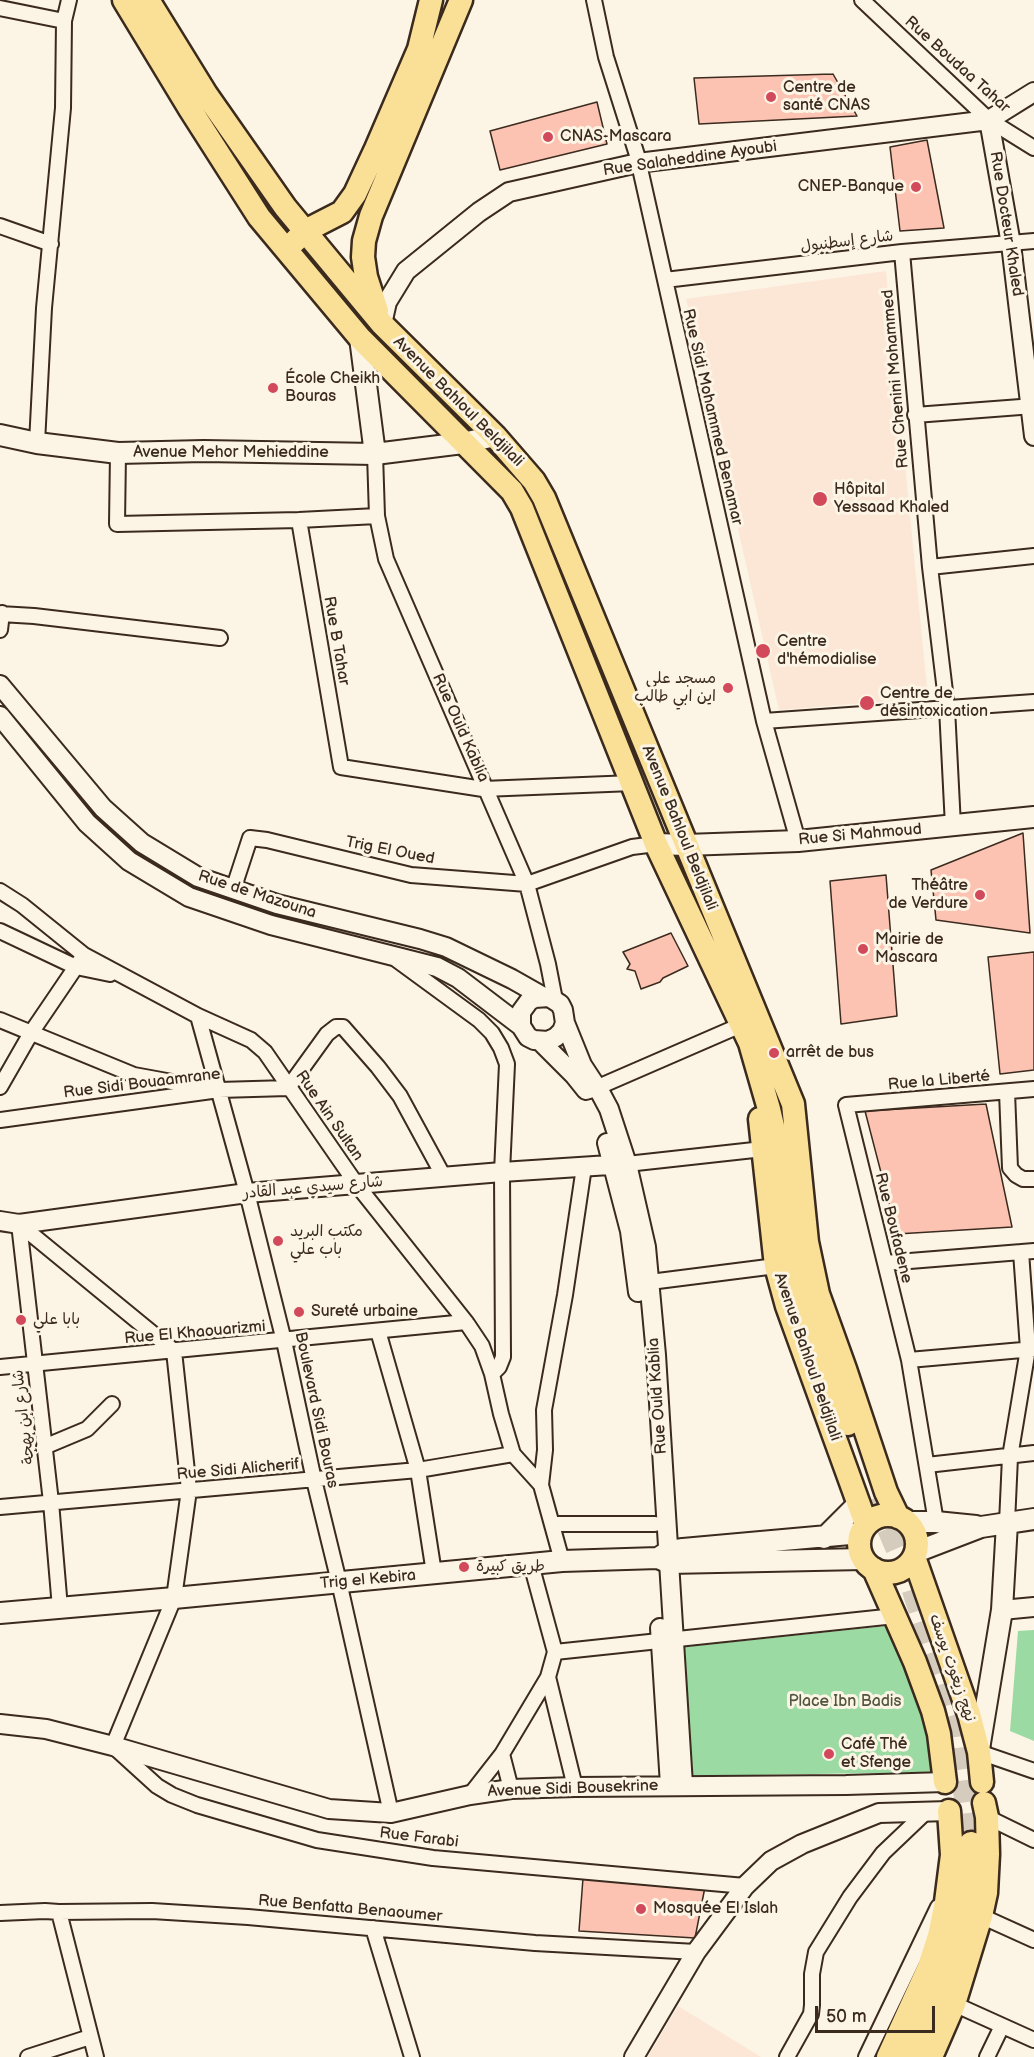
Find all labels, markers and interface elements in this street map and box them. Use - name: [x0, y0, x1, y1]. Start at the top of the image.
- street label: Rue Boudaa Tahar: [900, 13, 1014, 117]
- place label: Centre de santé CNAS: [783, 78, 870, 116]
- marker: Centre de santé CNAS: [764, 90, 778, 104]
- place label: CNAS-Mascara: [560, 127, 672, 147]
- marker: CNAS-Mascara: [541, 130, 555, 144]
- street label: Rue Salaheddine Ayoubi: [602, 137, 778, 181]
- street label: Rue Docteur Khaled: [985, 150, 1027, 298]
- place label: CNEP-Banque: [798, 177, 904, 197]
- marker: CNEP-Banque: [909, 180, 923, 194]
- street label: شارع إسطنبول: [799, 227, 895, 257]
- street label: Rue Chenini Mohammed: [879, 289, 913, 469]
- street label: Rue Sidi Mohammed Benamar: [678, 307, 746, 527]
- street label: Avenue Bahloul Beldjilali: [389, 333, 527, 471]
- place label: École Cheikh Bouras: [285, 369, 380, 407]
- marker: École Cheikh Bouras: [266, 381, 280, 395]
- street label: Avenue Mehor Mehieddine: [133, 443, 329, 463]
- place label: Hôpital Yessaad Khaled: [834, 480, 949, 518]
- marker: Hôpital Yessaad Khaled: [811, 490, 829, 508]
- street label: Rue B Tahar: [319, 595, 353, 687]
- place label: Centre d'hémodialise: [777, 632, 877, 670]
- marker: Centre d'hémodialise: [754, 642, 772, 660]
- place label: مسجد علي اين ابي طالب: [634, 669, 716, 707]
- street label: Rue Ould Kablia: [427, 671, 493, 785]
- marker: مسجد علي اين ابي طالب: [721, 681, 735, 695]
- place label: Centre de désintoxication: [880, 684, 988, 722]
- marker: Centre de désintoxication: [858, 694, 876, 712]
- street label: Avenue Bahloul Beldjilali: [637, 743, 721, 913]
- street label: Rue Si Mahmoud: [798, 820, 922, 850]
- street label: Trig El Oued: [344, 833, 436, 869]
- street label: Rue de Mazouna: [195, 867, 319, 923]
- place label: Théâtre de Verdure: [888, 876, 968, 914]
- marker: Théâtre de Verdure: [973, 888, 987, 902]
- place label: Mairie de Mascara: [875, 930, 944, 968]
- marker: Mairie de Mascara: [856, 942, 870, 956]
- place label: arrêt de bus: [786, 1043, 874, 1063]
- marker: arrêt de bus: [767, 1046, 781, 1060]
- street label: Rue Sidi Bouaamrane: [62, 1065, 222, 1103]
- street label: Rue Ain Sultan: [291, 1067, 367, 1165]
- street label: Rue la Liberté: [887, 1067, 991, 1095]
- street label: Rue Boufadene: [870, 1171, 916, 1285]
- street label: شارع سيدي عبد القادر: [242, 1172, 384, 1204]
- place label: مكتب البريد باب علي: [290, 1222, 363, 1260]
- marker: مكتب البريد باب علي: [271, 1234, 285, 1248]
- street label: Avenue Bahloul Beldjilali: [769, 1270, 845, 1444]
- place label: Sureté urbaine: [311, 1302, 418, 1322]
- marker: Sureté urbaine: [292, 1305, 306, 1319]
- place label: بابا علي: [33, 1310, 80, 1330]
- marker: بابا علي: [14, 1313, 28, 1327]
- street label: Rue El Khaouarizmi: [124, 1317, 266, 1349]
- street label: Boulevard Sidi Bouras: [290, 1330, 342, 1490]
- street label: Rue Ould Kablia: [644, 1337, 672, 1455]
- street label: شارع ابن بهجة: [9, 1368, 39, 1466]
- street label: Rue Sidi Alicherif: [176, 1455, 300, 1485]
- place label: طريق كبيرة: [476, 1557, 545, 1577]
- marker: طريق كبيرة: [457, 1560, 471, 1574]
- street label: Trig el Kebira: [319, 1566, 417, 1594]
- street label: نهج زيغوت يوسف: [925, 1612, 979, 1724]
- park label: Place Ibn Badis: [788, 1692, 902, 1712]
- place label: Café Thé et Sfenge: [841, 1735, 911, 1773]
- marker: Café Thé et Sfenge: [822, 1747, 836, 1761]
- street label: Avenue Sidi Bousekrine: [487, 1776, 659, 1802]
- street label: Rue Farabi: [378, 1824, 460, 1852]
- street label: Rue Benfatta Benaoumer: [257, 1891, 443, 1927]
- place label: Mosquée El Islah: [653, 1899, 778, 1919]
- marker: Mosquée El Islah: [634, 1902, 648, 1916]
- scale bar: [818, 1994, 938, 2032]
- text: 50 m: [826, 2006, 867, 2027]

